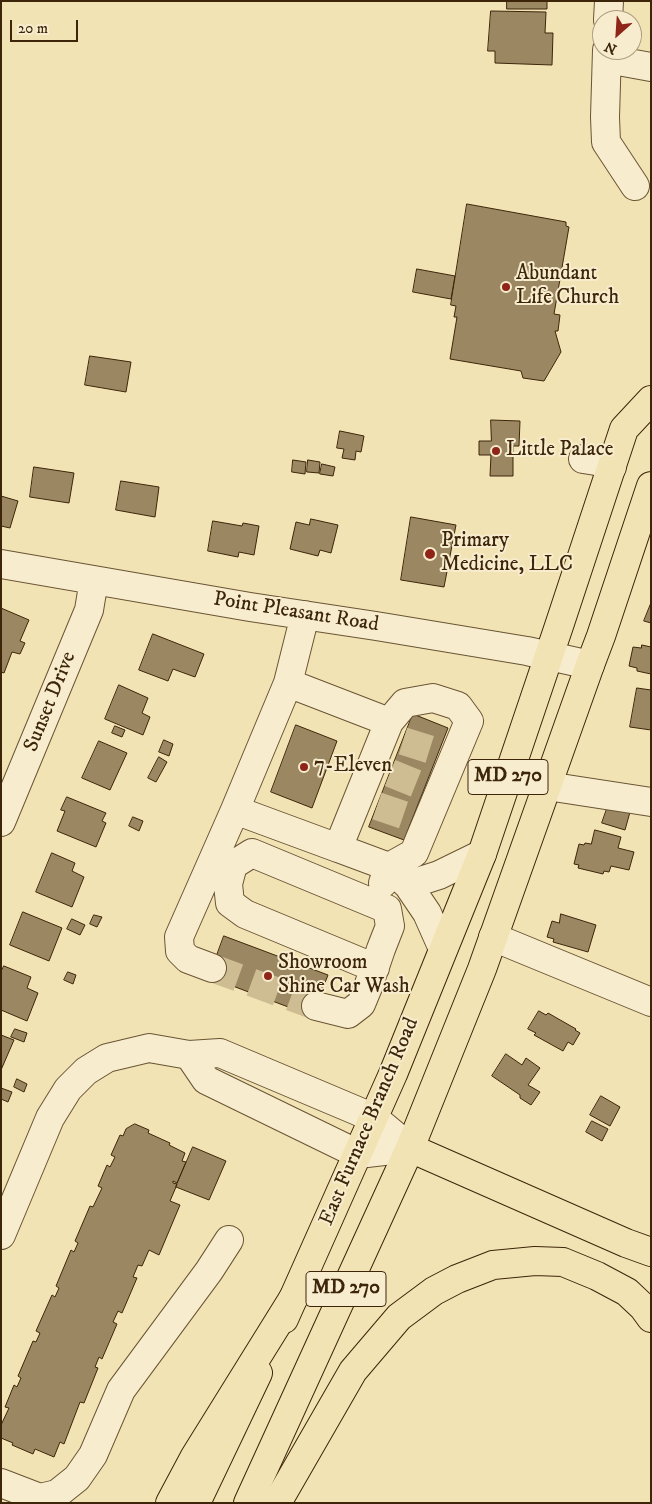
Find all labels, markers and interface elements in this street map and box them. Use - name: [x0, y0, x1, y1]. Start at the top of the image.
- scale bar: [12, 10, 80, 42]
- north arrow: [592, 10, 642, 60]
- text: 20 m: [18, 19, 48, 38]
- text: N: [602, 37, 620, 58]
- place label: Abundant Life Church: [516, 262, 619, 312]
- marker: Abundant Life Church: [500, 281, 512, 293]
- place label: Little Palace: [506, 438, 613, 464]
- marker: Little Palace: [490, 445, 502, 457]
- place label: Primary Medicine, LLC: [441, 529, 573, 579]
- marker: Primary Medicine, LLC: [423, 547, 437, 561]
- street label: Point Pleasant Road: [212, 587, 380, 639]
- street label: Sunset Drive: [19, 648, 83, 756]
- place label: 7-Eleven: [314, 754, 392, 780]
- road number: MD 270: [468, 760, 548, 794]
- marker: 7-Eleven: [298, 761, 310, 773]
- place label: Showroom Shine Car Wash: [278, 951, 410, 1001]
- marker: Showroom Shine Car Wash: [262, 970, 274, 982]
- street label: East Furnace Branch Road: [315, 1014, 425, 1230]
- road number: MD 270: [306, 1272, 386, 1306]

